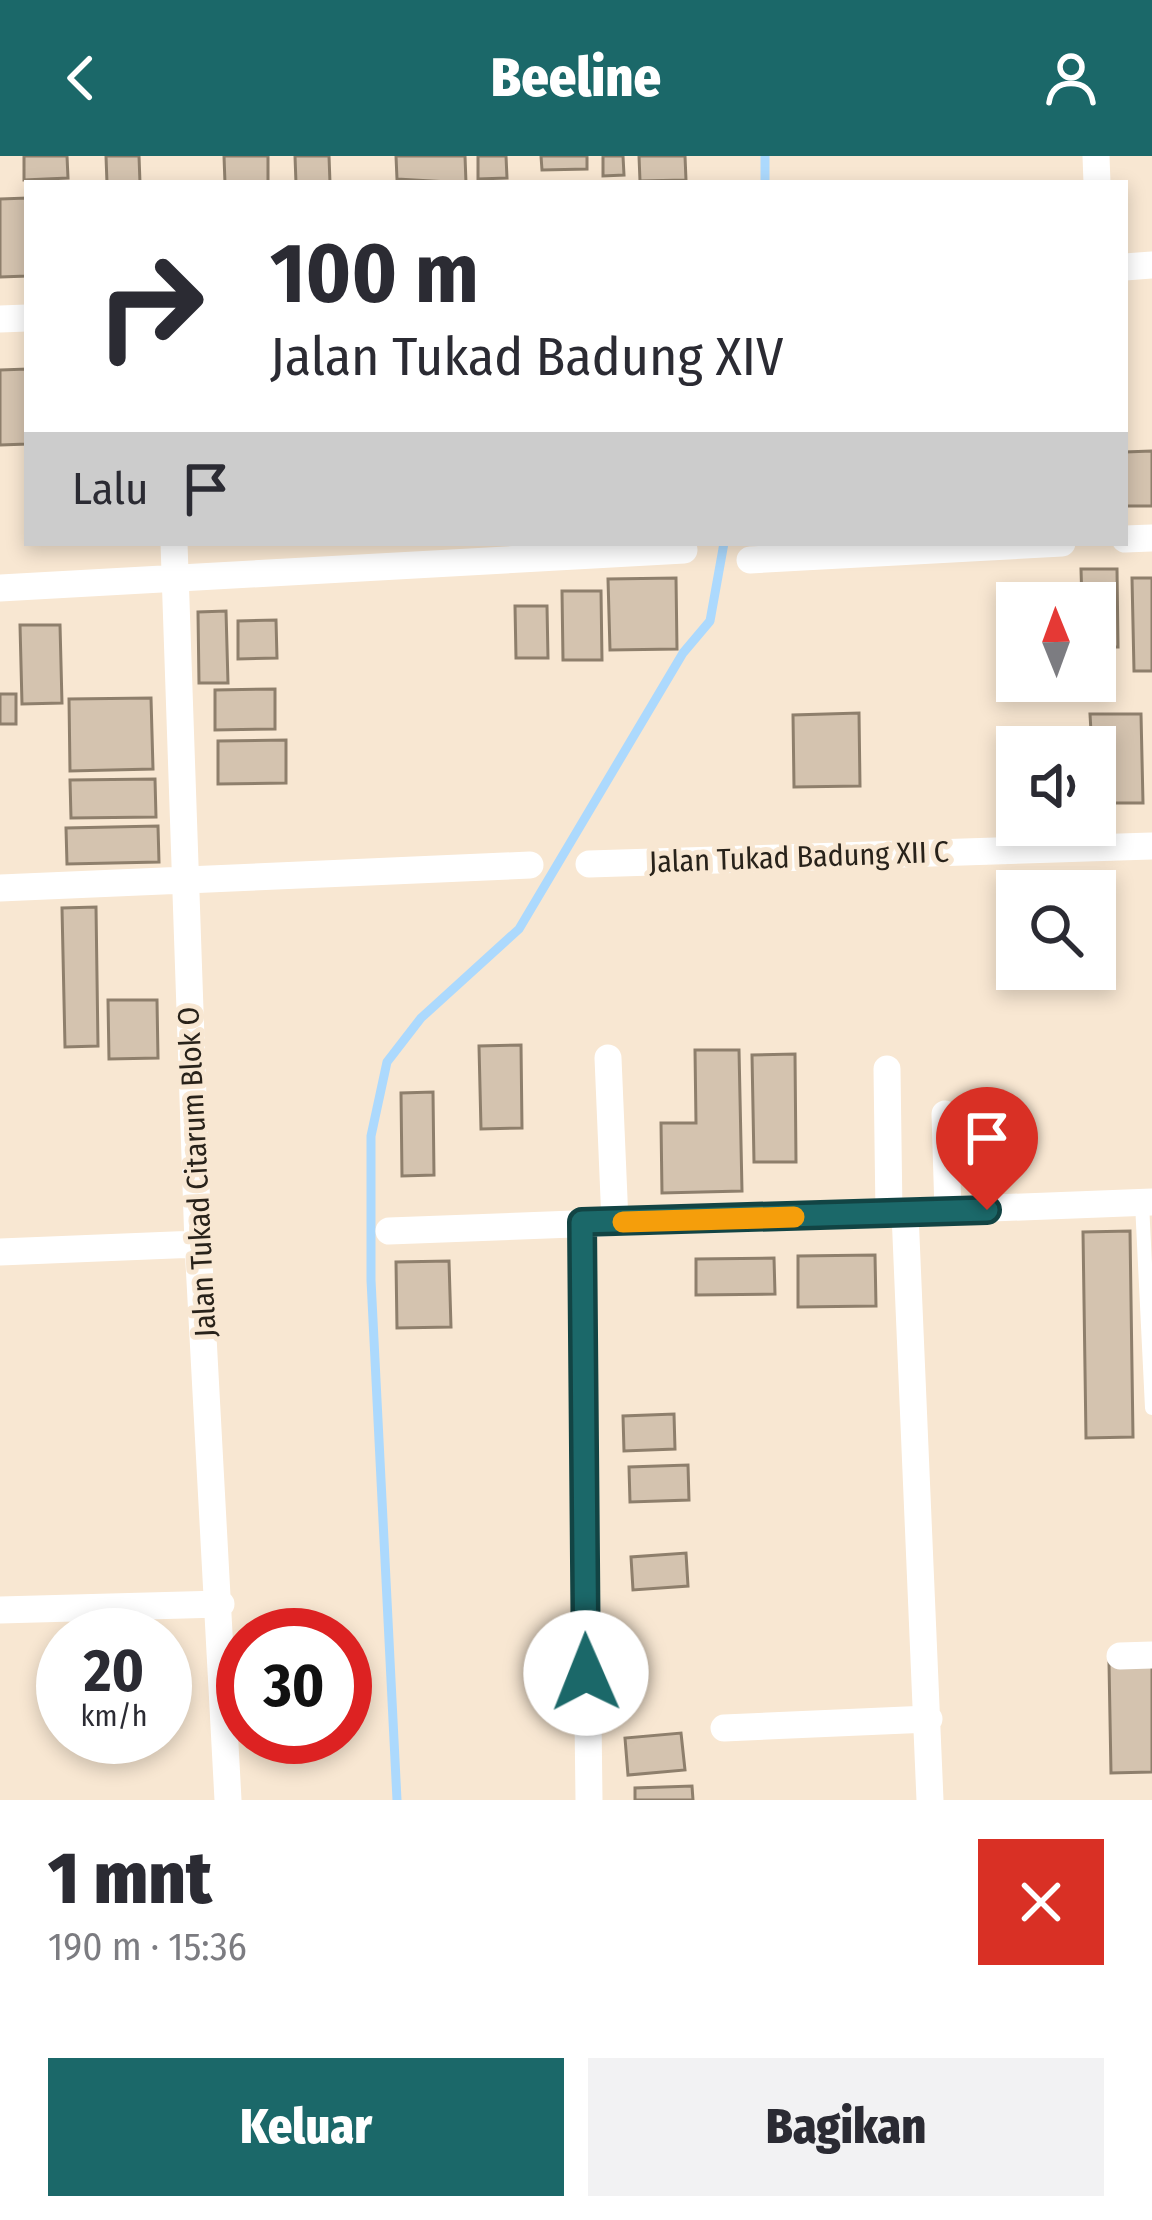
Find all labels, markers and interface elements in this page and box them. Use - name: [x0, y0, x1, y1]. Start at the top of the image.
- icon: back: [48, 45, 114, 111]
- icon: person: [1038, 45, 1104, 111]
- text: Beeline: [491, 46, 661, 110]
- text: 100 m: [270, 223, 479, 324]
- icon: right: [72, 228, 228, 384]
- text: Jalan Tukad Badung XIV: [270, 325, 784, 389]
- icon: arrive: [173, 456, 239, 522]
- text: Lalu: [72, 462, 149, 516]
- north arrow: [996, 582, 1116, 702]
- map controls: [996, 582, 1116, 990]
- button: sound: [996, 726, 1116, 846]
- street label: Jalan Tukad Badung XII C: [648, 834, 950, 880]
- button: search: [996, 870, 1116, 990]
- street label: Jalan Tukad Citarum Blok O: [170, 1006, 224, 1338]
- pin: [936, 1087, 1038, 1210]
- icon: arrive: [954, 1105, 1020, 1171]
- speed limit sign: 30: [216, 1608, 372, 1764]
- position arrow: [523, 1610, 649, 1736]
- text: 20: [84, 1635, 144, 1707]
- text: km/h: [81, 1698, 147, 1734]
- text: 1 mnt: [48, 1836, 212, 1922]
- button: close: [978, 1839, 1104, 1965]
- text: 190 m · 15:36: [48, 1924, 247, 1970]
- button: Keluar: [48, 2058, 564, 2196]
- button: Bagikan: [588, 2058, 1104, 2196]

